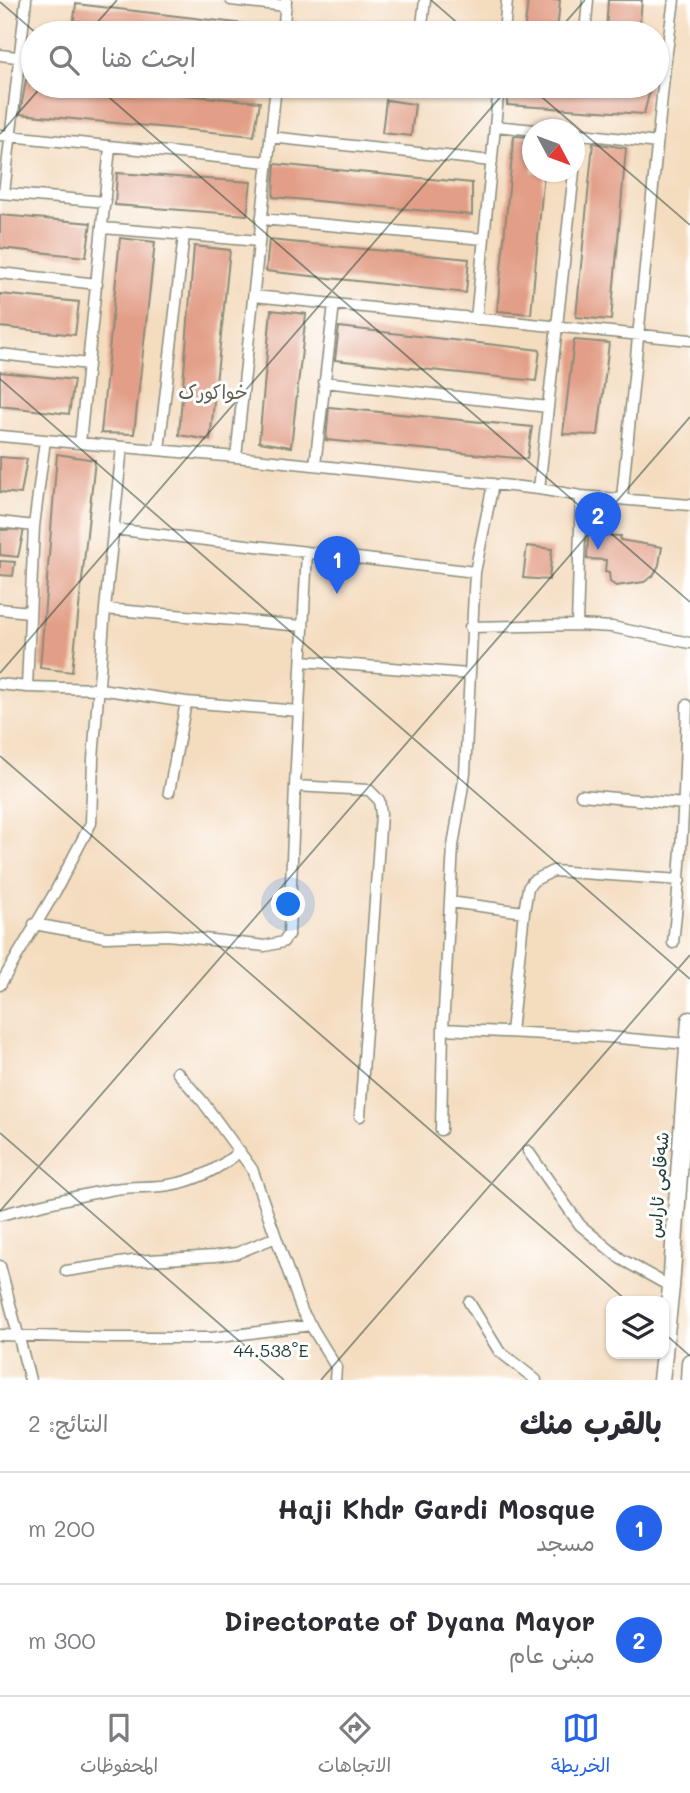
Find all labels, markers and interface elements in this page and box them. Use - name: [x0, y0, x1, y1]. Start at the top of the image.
- search box: [21, 21, 669, 98]
- text: ابحث هنا: [101, 40, 196, 74]
- icon: search: [45, 41, 83, 79]
- north arrow: [522, 119, 585, 182]
- district label: خواکورک: [178, 379, 248, 404]
- pin: 2: [575, 492, 621, 550]
- pin: 1: [314, 536, 360, 594]
- your location: [271, 887, 305, 921]
- street label: شەقامی ئاراس: [642, 1131, 674, 1239]
- map controls: [606, 1296, 669, 1359]
- button: layers: [606, 1296, 669, 1359]
- text: 44.538°E: [233, 1338, 309, 1362]
- text: بالقرب منك: [520, 1402, 662, 1442]
- text: النتائج: 2: [28, 1408, 108, 1438]
- text: Haji Khdr Gardi Mosque: [277, 1492, 595, 1526]
- text: 200 m: [28, 1513, 95, 1543]
- text: 1: [634, 1513, 644, 1543]
- text: مسجد: [536, 1527, 595, 1557]
- text: Directorate of Dyana Mayor: [224, 1604, 595, 1638]
- text: 300 m: [28, 1625, 96, 1655]
- text: 2: [633, 1625, 645, 1655]
- text: مبنى عام: [509, 1639, 595, 1669]
- tab: المحفوظات: [80, 1709, 158, 1782]
- tab: الاتجاهات: [318, 1709, 391, 1782]
- tab: الخريطة: [551, 1709, 610, 1782]

